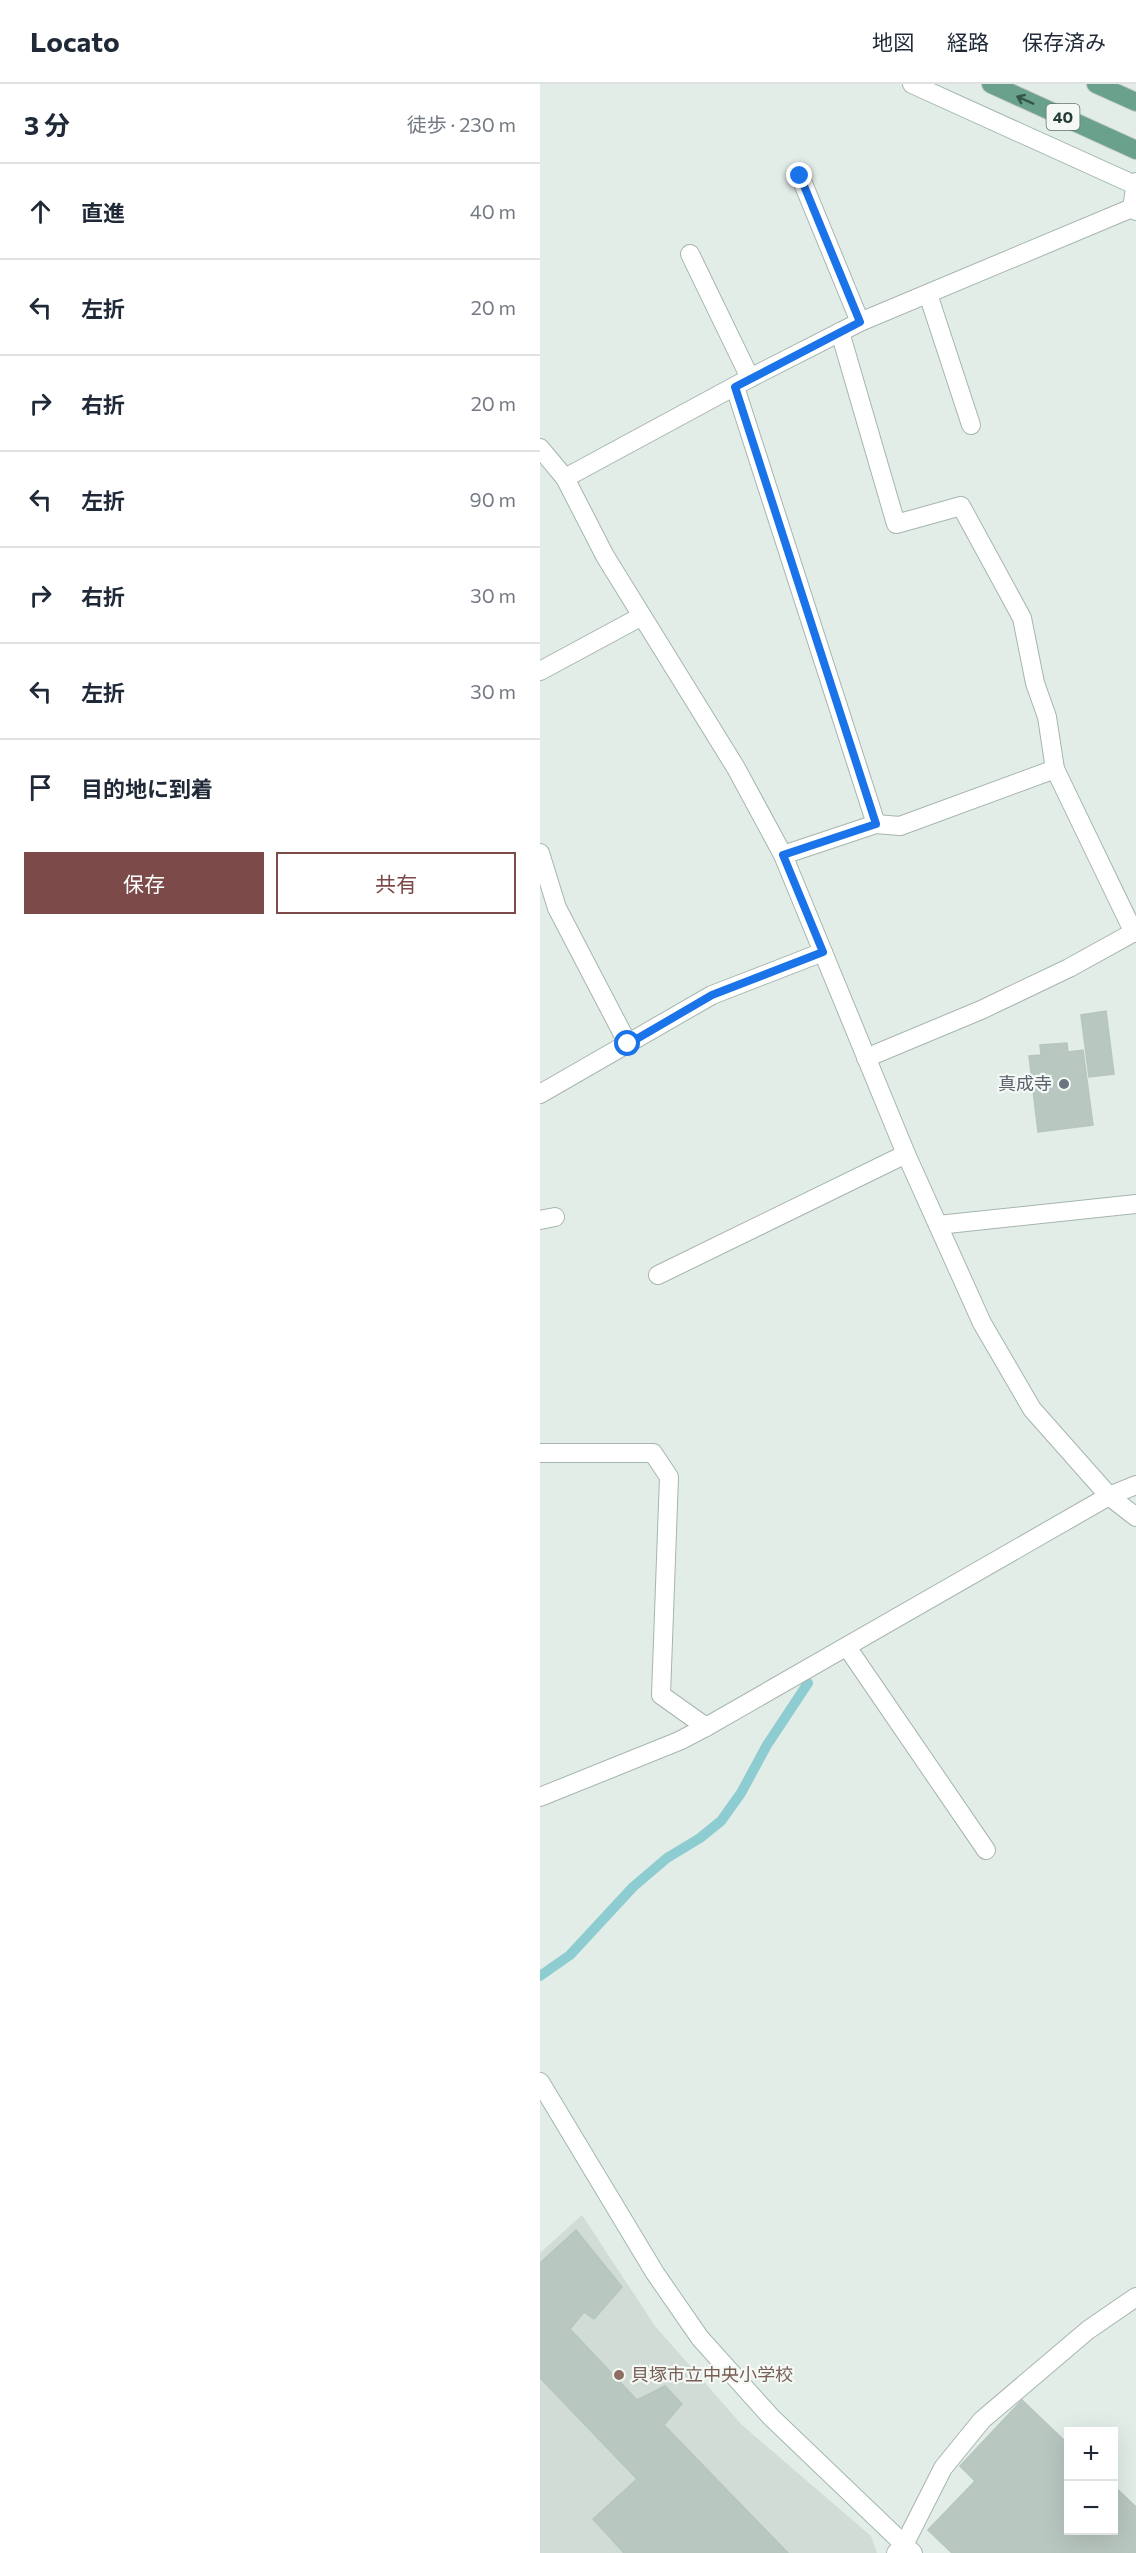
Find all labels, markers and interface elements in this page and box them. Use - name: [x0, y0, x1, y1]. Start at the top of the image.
- text: Locato: [30, 24, 120, 58]
- text: 地図: [872, 29, 914, 54]
- text: 経路: [947, 29, 989, 54]
- text: 保存済み: [1022, 29, 1106, 54]
- one-way arrow: [1017, 93, 1035, 105]
- road number: 40: [1046, 104, 1080, 130]
- text: 3 分: [24, 109, 70, 140]
- text: 徒歩 · 230 m: [407, 112, 516, 136]
- route end: [786, 162, 812, 188]
- icon: ahead: [24, 195, 57, 228]
- text: 直進: [81, 199, 125, 226]
- text: 40 m: [470, 199, 516, 223]
- icon: left: [24, 291, 57, 324]
- text: 左折: [81, 295, 125, 322]
- text: 20 m: [471, 295, 516, 319]
- icon: right: [24, 387, 57, 420]
- text: 右折: [81, 391, 125, 418]
- text: 20 m: [471, 391, 516, 415]
- icon: left: [24, 483, 57, 516]
- text: 左折: [81, 487, 125, 514]
- text: 90 m: [470, 487, 516, 511]
- icon: right: [24, 579, 57, 612]
- text: 右折: [81, 583, 125, 610]
- text: 30 m: [470, 583, 516, 607]
- icon: left: [24, 675, 57, 708]
- text: 左折: [81, 679, 125, 706]
- text: 30 m: [470, 679, 516, 703]
- icon: arrive: [24, 771, 57, 804]
- text: 目的地に到着: [81, 775, 213, 802]
- button: 保存: [24, 852, 264, 914]
- button: 共有: [276, 852, 516, 914]
- route start: [614, 1030, 640, 1056]
- place label: 真成寺: [998, 1072, 1052, 1094]
- marker: 真成寺: [1057, 1077, 1071, 1091]
- place label: 貝塚市立中央小学校: [631, 2363, 793, 2385]
- marker: 貝塚市立中央小学校: [612, 2368, 626, 2382]
- map controls: [1064, 2427, 1118, 2535]
- button: +: [1064, 2427, 1118, 2481]
- button: −: [1064, 2481, 1118, 2535]

